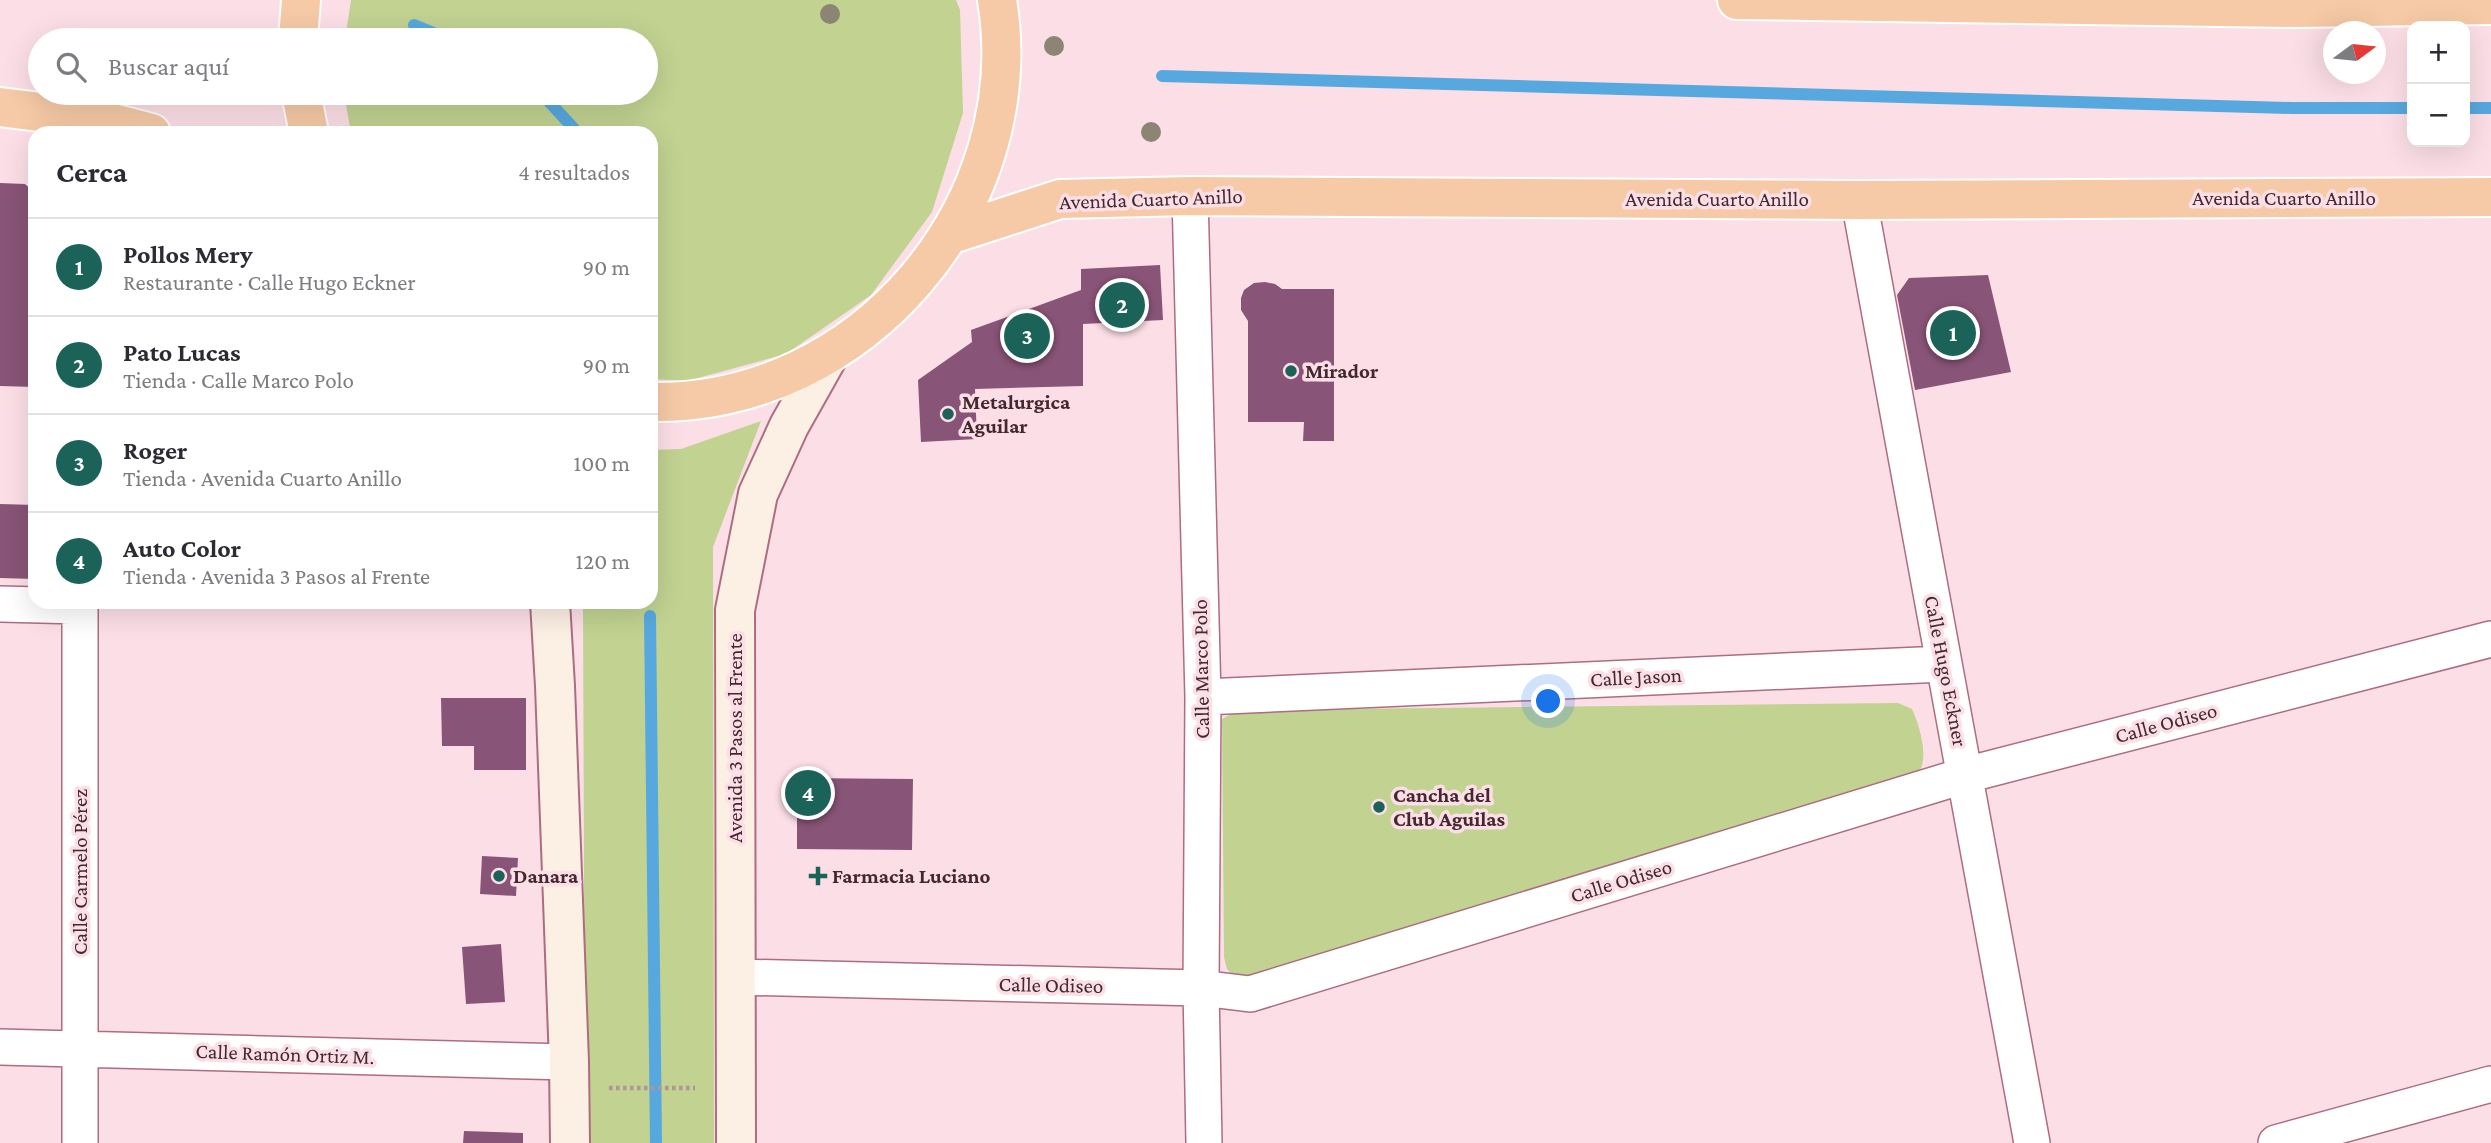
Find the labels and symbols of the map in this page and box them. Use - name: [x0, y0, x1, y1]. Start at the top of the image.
- north arrow: [2323, 21, 2386, 84]
- street label: Avenida Cuarto Anillo: [1059, 184, 1243, 214]
- street label: Avenida Cuarto Anillo: [2192, 186, 2376, 210]
- street label: Avenida Cuarto Anillo: [1625, 187, 1809, 211]
- pin: 2: [1099, 279, 1145, 331]
- pin: 1: [1930, 307, 1976, 359]
- pin: 3: [1004, 310, 1050, 362]
- place label: Mirador: [1305, 359, 1379, 383]
- marker: Mirador: [1283, 363, 1299, 379]
- place label: Metalurgica Aguilar: [961, 390, 1071, 438]
- marker: Metalurgica Aguilar: [940, 406, 956, 422]
- street label: Calle Hugo Eckner: [1920, 593, 1973, 749]
- street label: Calle Marco Polo: [1188, 599, 1214, 739]
- street label: Avenida 3 Pasos al Frente: [723, 633, 747, 843]
- street label: Calle Jason: [1589, 663, 1683, 691]
- your location: [1531, 684, 1565, 718]
- street label: Calle Odiseo: [2112, 698, 2220, 748]
- pin: 4: [785, 767, 831, 819]
- place label: Cancha del Club Aguilas: [1393, 783, 1506, 831]
- street label: Calle Carmelo Pérez: [68, 789, 92, 955]
- marker: Cancha del Club Aguilas: [1371, 799, 1387, 815]
- street label: Calle Odiseo: [1567, 854, 1675, 908]
- place label: Danara: [513, 864, 579, 888]
- place label: Farmacia Luciano: [832, 864, 991, 888]
- marker: Danara: [491, 868, 507, 884]
- marker: Farmacia Luciano: [810, 868, 826, 884]
- street label: Calle Odiseo: [998, 972, 1104, 998]
- street label: Calle Ramón Ortiz M.: [195, 1039, 375, 1069]

